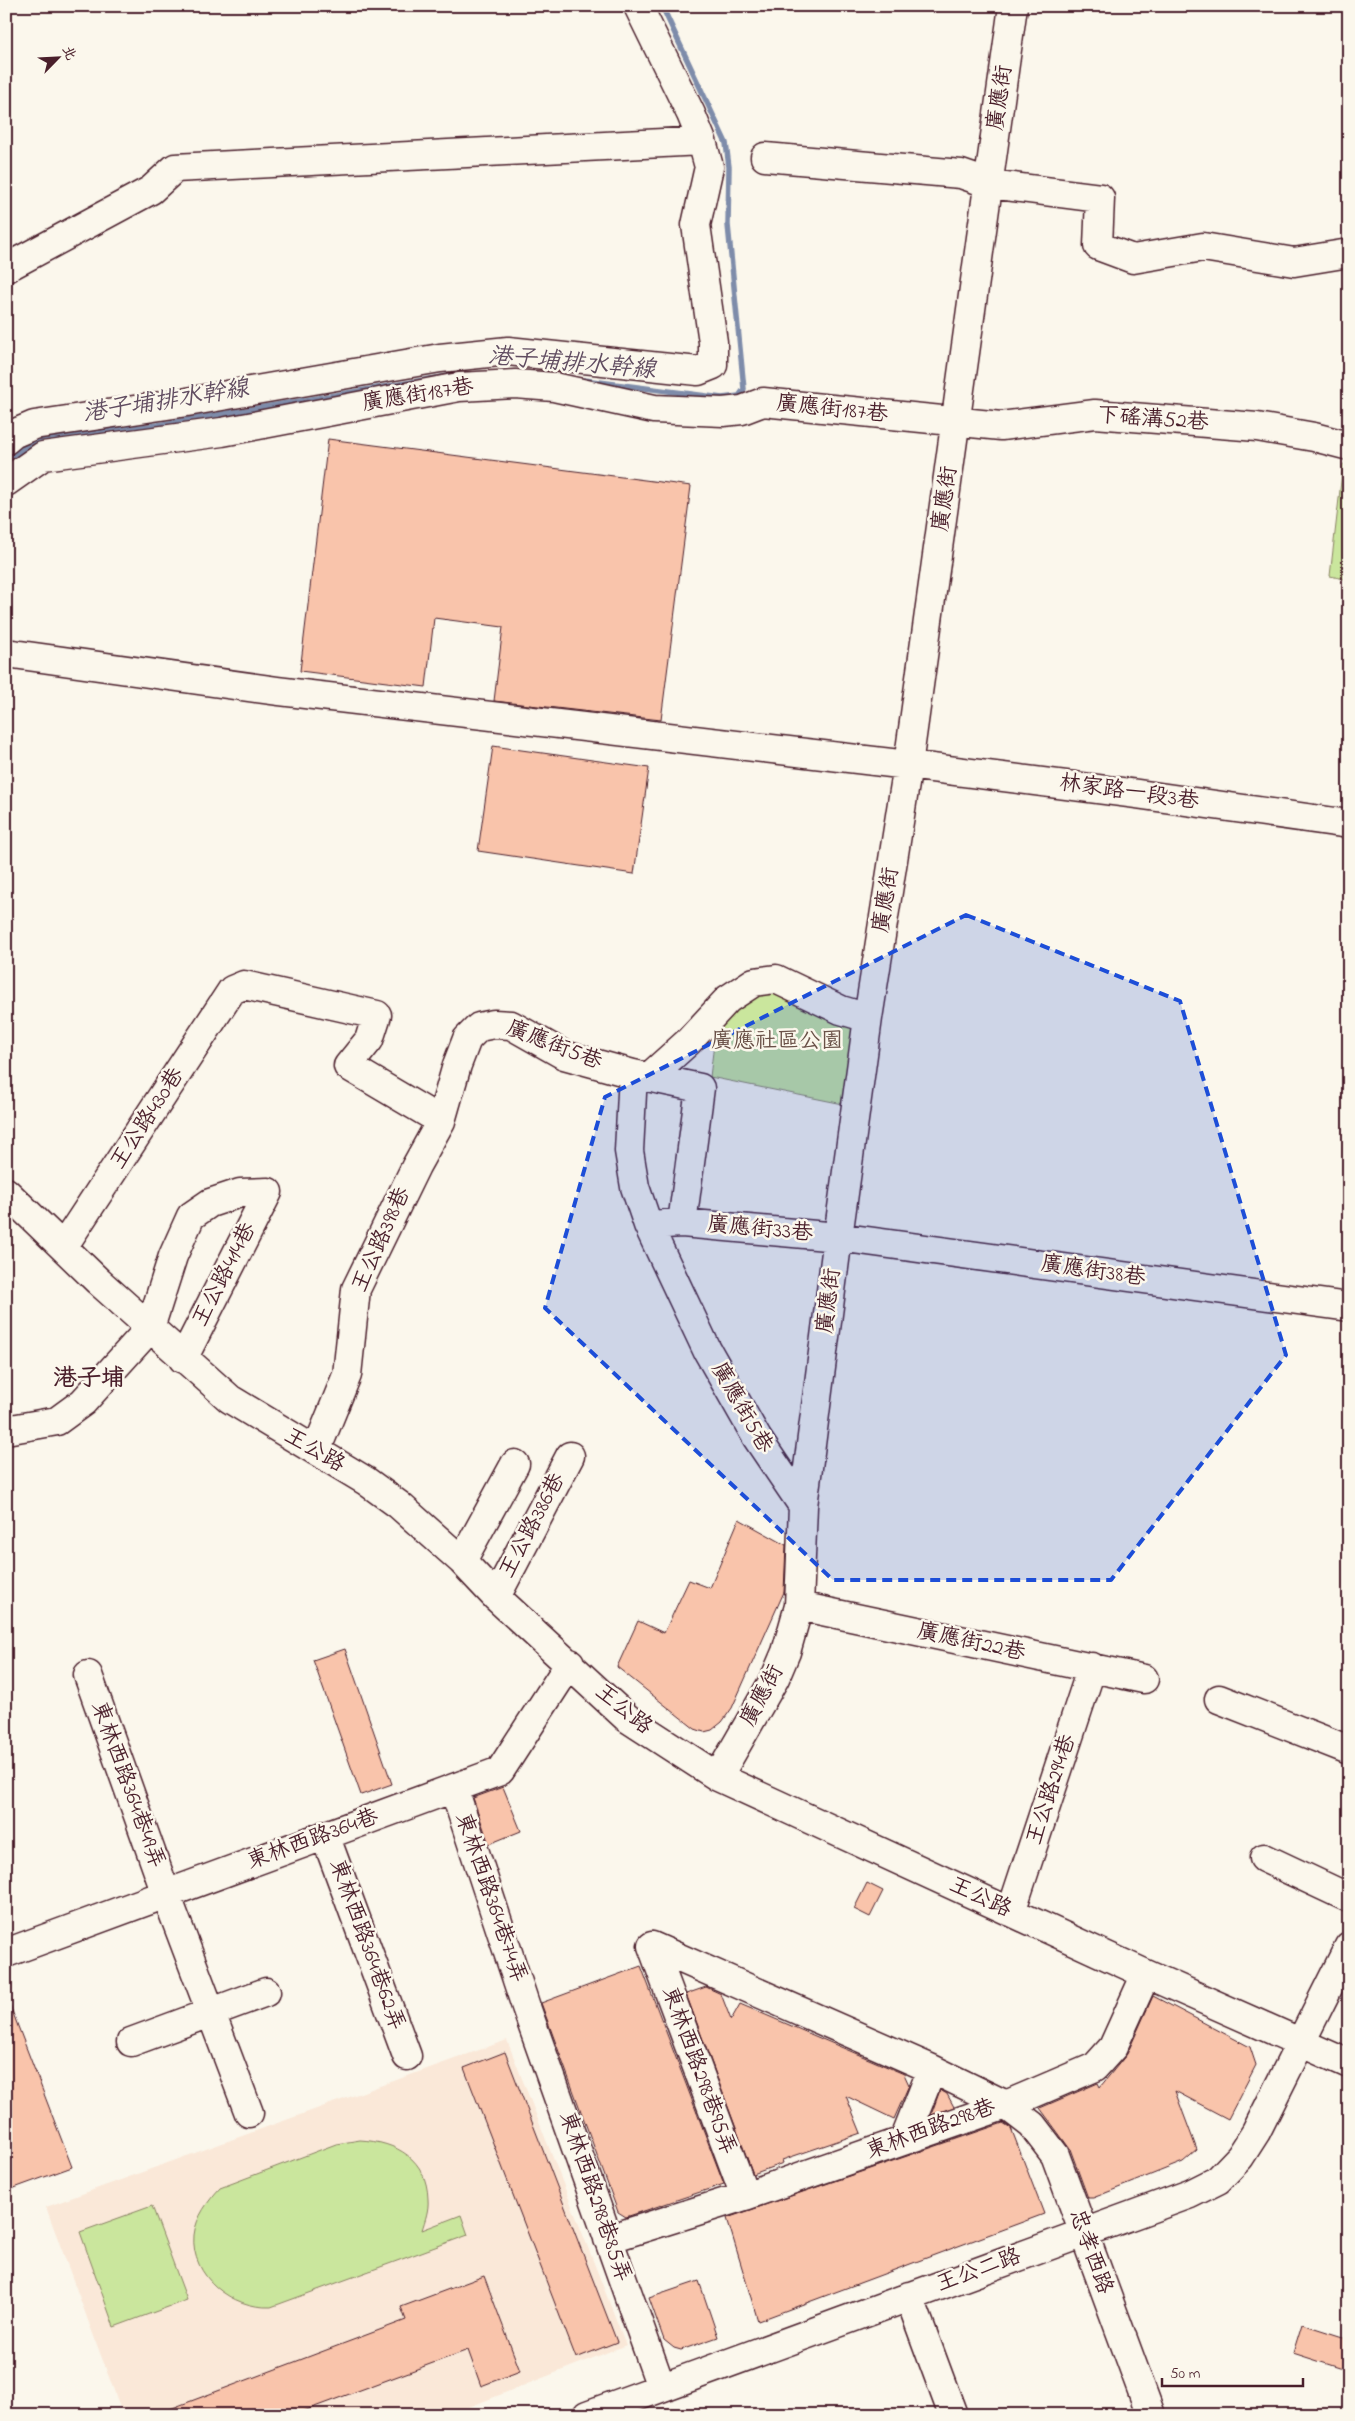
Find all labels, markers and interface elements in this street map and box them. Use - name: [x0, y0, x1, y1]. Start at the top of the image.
- north arrow: [32, 32, 82, 82]
- text: 北: [56, 43, 81, 64]
- street label: 廣應街: [981, 63, 1021, 133]
- water label: 港子埔排水幹線: [487, 339, 659, 389]
- water label: 港子埔排水幹線: [80, 371, 254, 432]
- street label: 廣應街187巷: [360, 371, 476, 421]
- street label: 廣應街187巷: [774, 388, 890, 432]
- street label: 下磘溝52巷: [1096, 400, 1210, 440]
- street label: 廣應街: [926, 464, 966, 534]
- street label: 林家路一段3巷: [1057, 767, 1201, 819]
- street label: 廣應街: [866, 865, 908, 935]
- street label: 廣應街5巷: [501, 1013, 607, 1079]
- park label: 廣應社區公園: [711, 1026, 843, 1058]
- street label: 王公路430巷: [103, 1062, 193, 1176]
- street label: 王公路398巷: [345, 1182, 419, 1298]
- street label: 廣應街33巷: [706, 1209, 814, 1251]
- street label: 王公路414巷: [185, 1217, 265, 1333]
- street label: 廣應街38巷: [1039, 1249, 1147, 1295]
- street label: 廣應街: [810, 1266, 850, 1336]
- street label: 廣應街5巷: [702, 1356, 780, 1460]
- district label: 港子埔: [53, 1362, 125, 1397]
- street label: 王公路: [277, 1421, 351, 1481]
- street label: 王公路386巷: [492, 1468, 574, 1584]
- street label: 廣應街22巷: [914, 1616, 1028, 1670]
- street label: 廣應街: [733, 1659, 793, 1733]
- street label: 王公路: [587, 1677, 659, 1743]
- street label: 東林西路364巷49弄: [82, 1697, 172, 1873]
- street label: 王公路294巷: [1019, 1731, 1085, 1849]
- street label: 東林西路364巷: [243, 1801, 383, 1879]
- street label: 東林西路364巷74弄: [446, 1809, 534, 1987]
- street label: 東林西路364巷62弄: [320, 1855, 412, 2035]
- street label: 王公路: [943, 1870, 1017, 1926]
- street label: 東林西路298巷95弄: [653, 1982, 743, 2160]
- street label: 東林西路298巷: [862, 2092, 1000, 2168]
- street label: 東林西路298巷85弄: [550, 2107, 638, 2287]
- street label: 忠孝西路: [1060, 2205, 1120, 2299]
- street label: 王公二路: [932, 2241, 1026, 2301]
- scale bar: [1162, 2356, 1304, 2388]
- text: 50 m: [1170, 2363, 1201, 2385]

